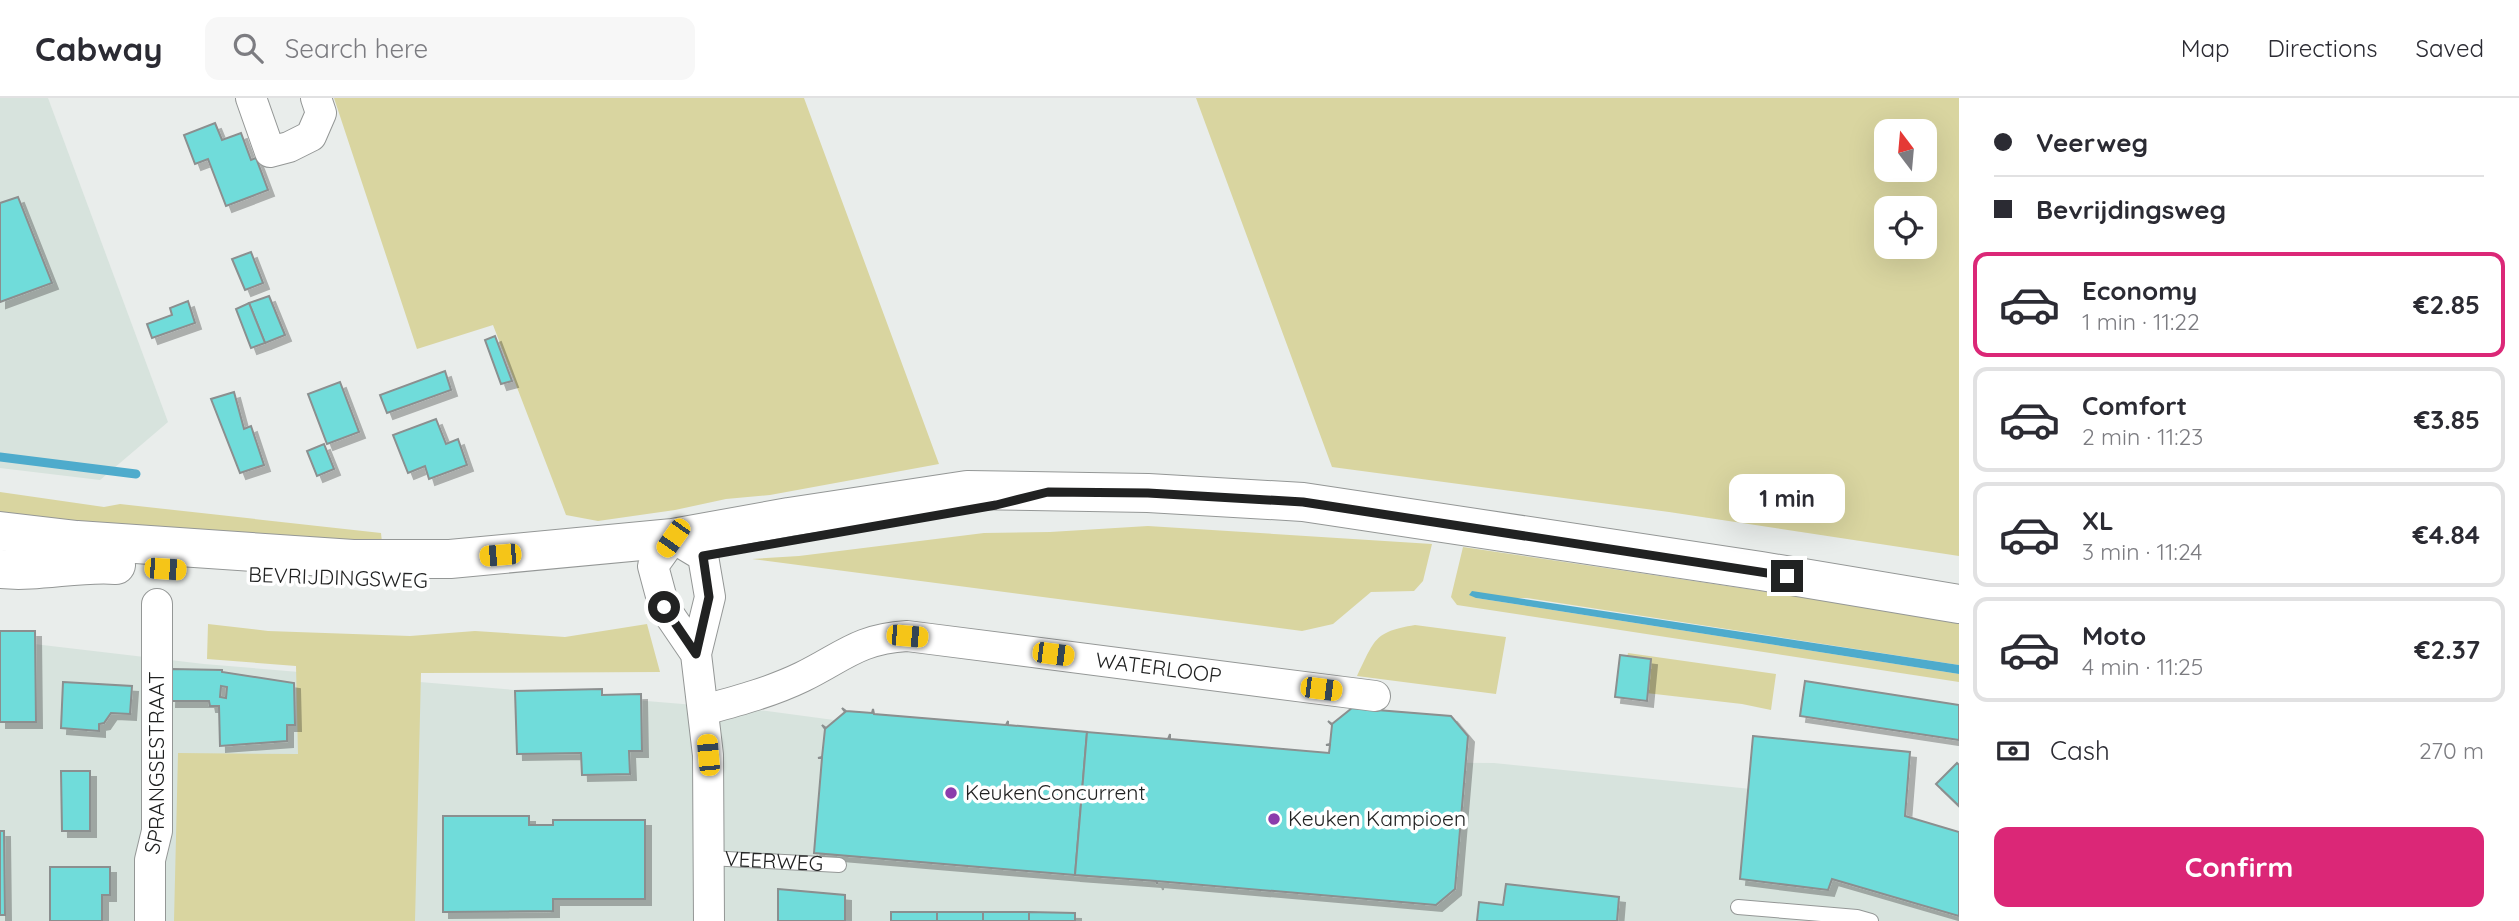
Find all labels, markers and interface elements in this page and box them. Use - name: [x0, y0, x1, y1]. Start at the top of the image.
- search box: [205, 17, 695, 80]
- text: Cabway: [35, 28, 163, 69]
- icon: search: [229, 29, 267, 67]
- text: Search here: [285, 32, 428, 65]
- text: Map: [2181, 33, 2230, 63]
- text: Directions: [2268, 33, 2378, 63]
- text: Saved: [2416, 33, 2484, 63]
- north arrow: [1874, 119, 1937, 182]
- map controls: [1874, 119, 1937, 259]
- text: Veerweg: [2036, 126, 2148, 159]
- text: Bevrijdingsweg: [2036, 193, 2226, 226]
- button: locate: [1874, 196, 1937, 259]
- icon: car: [1998, 273, 2061, 336]
- text: Economy: [2082, 274, 2197, 307]
- text: €2.85: [2413, 288, 2480, 321]
- text: 1 min · 11:22: [2082, 307, 2200, 336]
- icon: car: [1998, 388, 2061, 451]
- text: Comfort: [2082, 389, 2187, 422]
- text: €3.85: [2414, 403, 2480, 436]
- text: 2 min · 11:23: [2082, 422, 2203, 451]
- callout: 1 min: [1729, 475, 1845, 524]
- text: 1 min: [1759, 484, 1815, 513]
- icon: car: [1998, 503, 2061, 566]
- text: XL: [2082, 504, 2114, 537]
- car: [653, 515, 694, 561]
- text: €4.84: [2412, 518, 2480, 551]
- text: 3 min · 11:24: [2082, 537, 2202, 566]
- car: [479, 543, 522, 567]
- car: [144, 557, 187, 581]
- route end: [1771, 560, 1803, 592]
- street label: BEVRIJDINGSWEG: [248, 561, 428, 593]
- route start: [648, 591, 680, 623]
- icon: car: [1998, 618, 2061, 681]
- text: Moto: [2082, 619, 2146, 652]
- car: [886, 624, 929, 648]
- text: €2.37: [2414, 633, 2480, 666]
- car: [1031, 641, 1076, 667]
- street label: WATERLOOP: [1094, 646, 1223, 688]
- text: 4 min · 11:25: [2082, 652, 2203, 681]
- street label: SPRANGSESTRAAT: [138, 671, 169, 857]
- car: [1299, 676, 1344, 702]
- icon: cash: [1994, 732, 2032, 770]
- car: [696, 733, 721, 777]
- text: Cash: [2050, 734, 2110, 767]
- text: 270 m: [2419, 736, 2484, 765]
- place label: KeukenConcurrent: [965, 779, 1146, 805]
- marker: KeukenConcurrent: [943, 785, 959, 801]
- place label: Keuken Kampioen: [1288, 805, 1466, 831]
- marker: Keuken Kampioen: [1266, 811, 1282, 827]
- button: Confirm: [1994, 827, 2484, 907]
- street label: VEERWEG: [724, 845, 824, 876]

